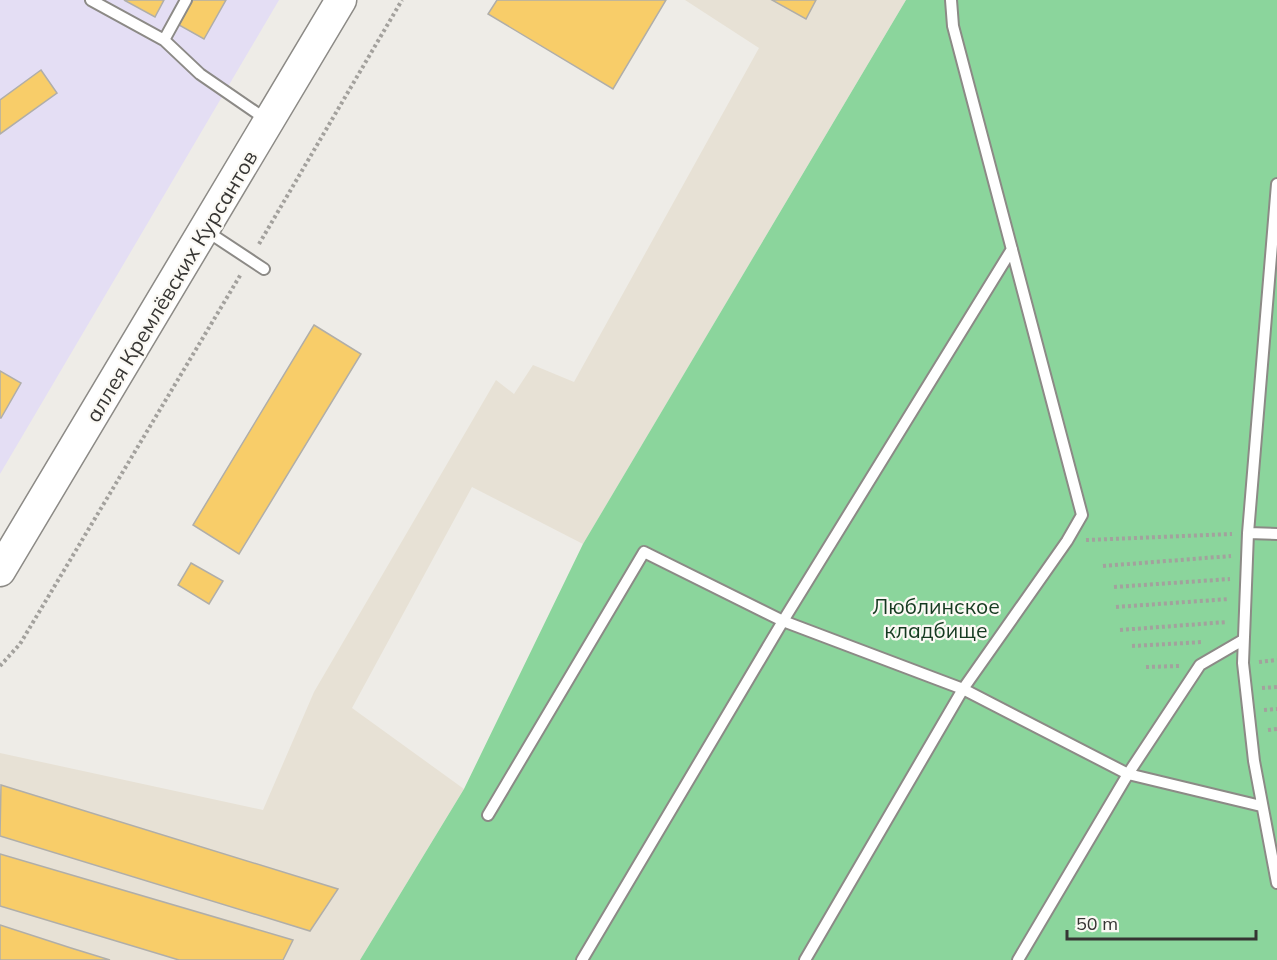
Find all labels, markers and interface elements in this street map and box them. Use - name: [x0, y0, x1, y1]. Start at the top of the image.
- street label: аллея Кремлёвских Курсантов: [79, 145, 263, 427]
- park label: Люблинское кладбище: [872, 593, 1000, 643]
- scale bar: [1067, 903, 1256, 941]
- text: 50 m: [1076, 912, 1118, 935]

